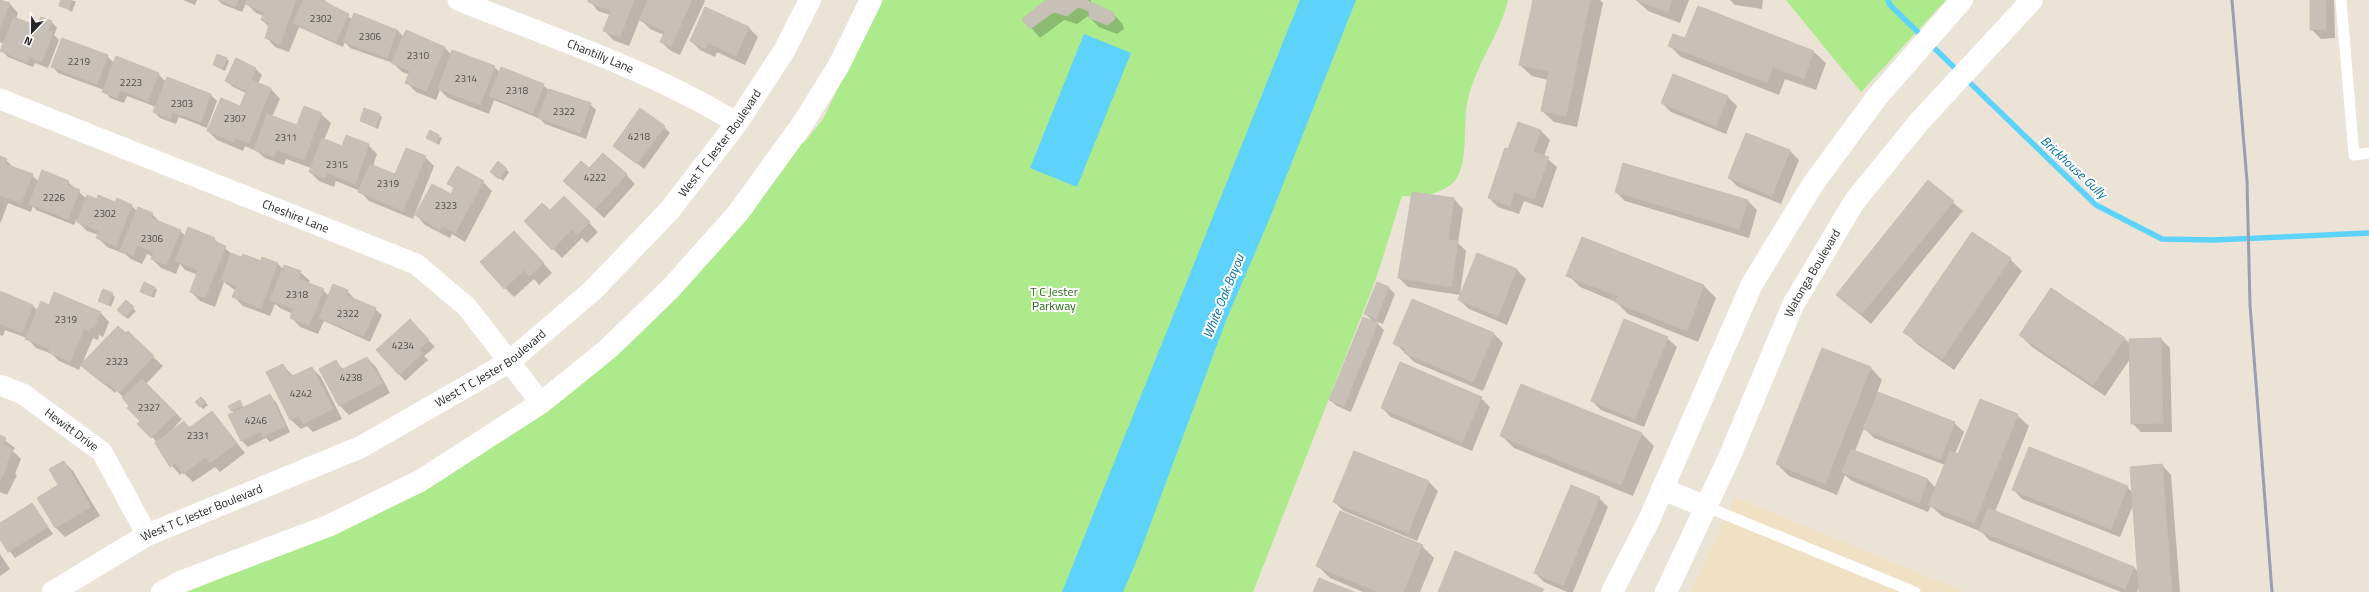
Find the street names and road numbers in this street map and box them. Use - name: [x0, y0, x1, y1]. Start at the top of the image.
- street label: Chantilly Lane: [564, 33, 637, 78]
- street label: West T C Jester Boulevard: [673, 85, 766, 201]
- street label: Cheshire Lane: [259, 194, 332, 238]
- street label: Watonga Boulevard: [1779, 225, 1845, 320]
- street label: West T C Jester Boulevard: [431, 324, 550, 412]
- street label: Hewitt Drive: [41, 403, 103, 456]
- street label: West T C Jester Boulevard: [137, 479, 265, 546]

